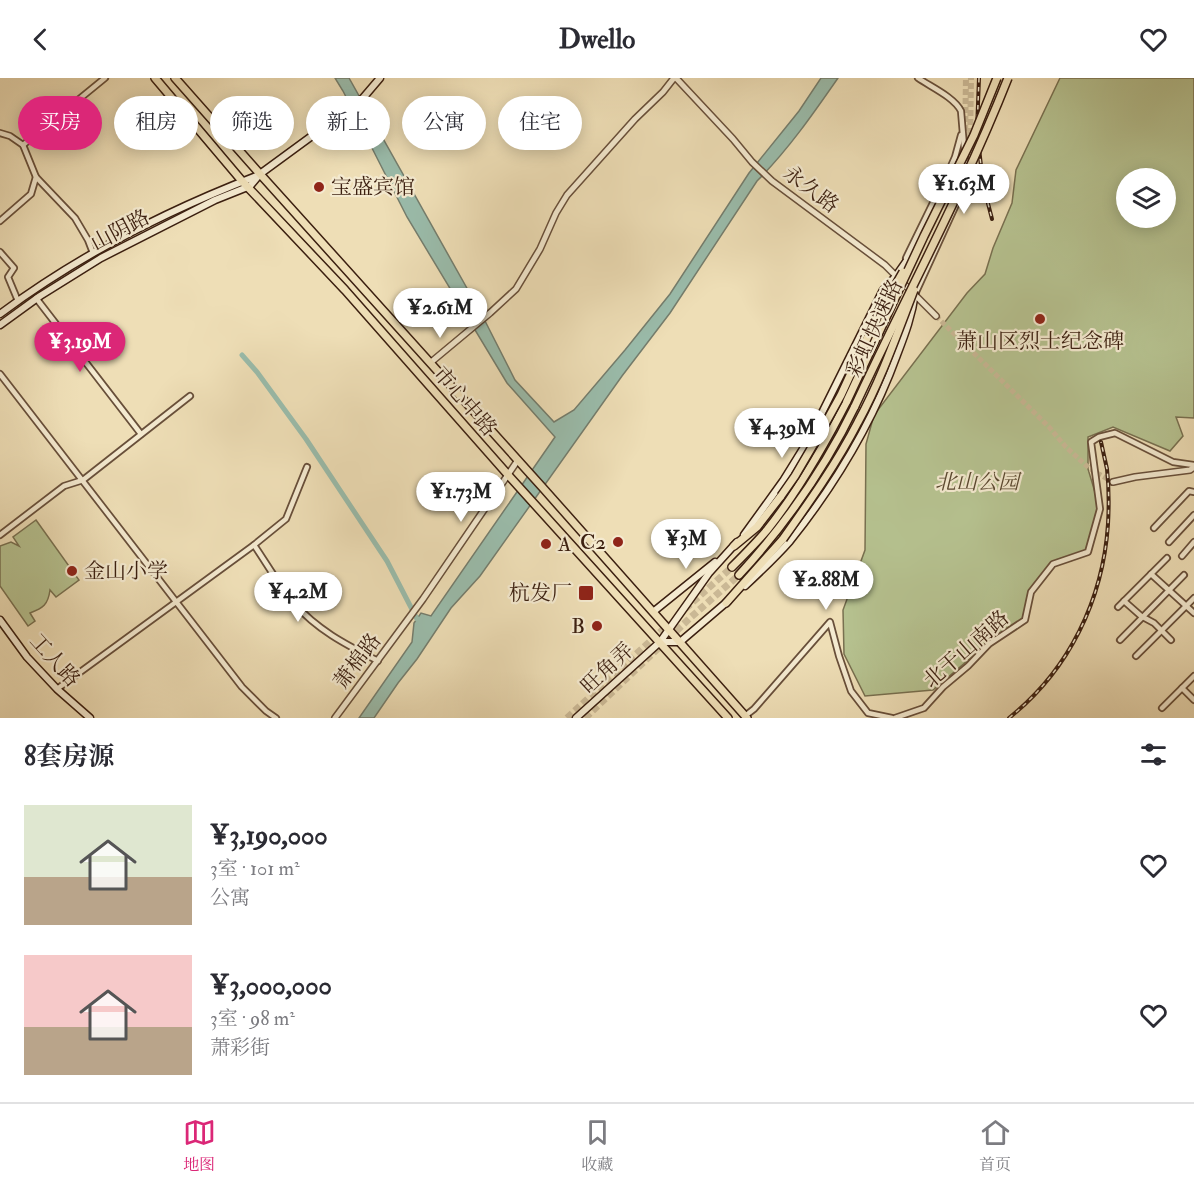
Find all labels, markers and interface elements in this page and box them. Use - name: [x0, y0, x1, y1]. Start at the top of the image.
- icon: back: [24, 23, 57, 56]
- text: Dwello: [559, 23, 635, 56]
- icon: heart: [1137, 23, 1170, 56]
- chip: 买房: [18, 96, 102, 150]
- chip: 租房: [114, 96, 198, 150]
- chip: 筛选: [210, 96, 294, 150]
- chip: 新上: [306, 96, 390, 150]
- chip: 公寓: [402, 96, 486, 150]
- chip: 住宅: [498, 96, 582, 150]
- street label: 永久路: [777, 160, 844, 219]
- pin: ¥1.63M: [915, 164, 1013, 215]
- map controls: [1116, 168, 1176, 228]
- button: layers: [1116, 168, 1176, 228]
- text: ¥1.63M: [932, 171, 996, 196]
- place label: 宝盛宾馆: [331, 174, 415, 201]
- marker: 宝盛宾馆: [312, 180, 326, 194]
- street label: 山阴路: [86, 204, 154, 257]
- street label: 彩虹快速路: [840, 275, 909, 381]
- pin: ¥2.61M: [391, 288, 489, 339]
- text: ¥2.61M: [407, 295, 473, 320]
- marker: 萧山区烈士纪念碑: [1033, 312, 1047, 326]
- pin: ¥3.19M: [31, 322, 129, 373]
- place label: 萧山区烈士纪念碑: [956, 328, 1124, 355]
- text: ¥3.19M: [48, 329, 112, 354]
- street label: 市心中路: [427, 361, 502, 442]
- pin: ¥4.39M: [733, 408, 831, 459]
- text: ¥4.39M: [748, 415, 816, 440]
- park label: 北山公园: [935, 469, 1022, 496]
- pin: ¥1.73M: [412, 472, 510, 523]
- text: ¥1.73M: [430, 479, 492, 504]
- pin: ¥3M: [657, 519, 715, 570]
- text: ¥3M: [665, 526, 707, 551]
- place label: C2: [580, 529, 606, 556]
- place label: A: [557, 531, 571, 558]
- marker: C2: [611, 535, 625, 549]
- marker: A: [539, 537, 553, 551]
- place label: 金山小学: [84, 558, 168, 585]
- pin: ¥2.88M: [777, 560, 875, 611]
- marker: 金山小学: [65, 564, 79, 578]
- text: ¥2.88M: [792, 567, 860, 592]
- pin: ¥4.2M: [256, 572, 340, 623]
- text: ¥4.2M: [268, 579, 328, 604]
- place label: 杭发厂: [509, 580, 572, 607]
- marker: 杭发厂: [577, 584, 595, 602]
- street label: 北干山南路: [918, 605, 1015, 694]
- place label: B: [571, 613, 585, 640]
- marker: B: [590, 619, 604, 633]
- street label: 工人路: [24, 628, 86, 693]
- street label: 萧棉路: [328, 628, 387, 695]
- street label: 旺角弄: [575, 637, 640, 700]
- icon: filters: [1137, 738, 1170, 771]
- text: 8套房源: [24, 741, 114, 773]
- text: ¥3,190,000: [210, 820, 328, 852]
- icon: home: [72, 829, 144, 901]
- icon: heart: [1137, 849, 1170, 882]
- text: 3室 · 101 m²: [210, 856, 300, 881]
- text: 公寓: [210, 885, 250, 910]
- text: ¥3,000,000: [210, 970, 332, 1002]
- icon: home: [72, 979, 144, 1051]
- icon: heart: [1137, 999, 1170, 1032]
- text: 3室 · 98 m²: [210, 1006, 295, 1031]
- text: 萧彩街: [210, 1035, 270, 1060]
- tab: 地图: [183, 1116, 216, 1175]
- tab: 收藏: [581, 1116, 614, 1175]
- tab: 首页: [979, 1116, 1012, 1175]

